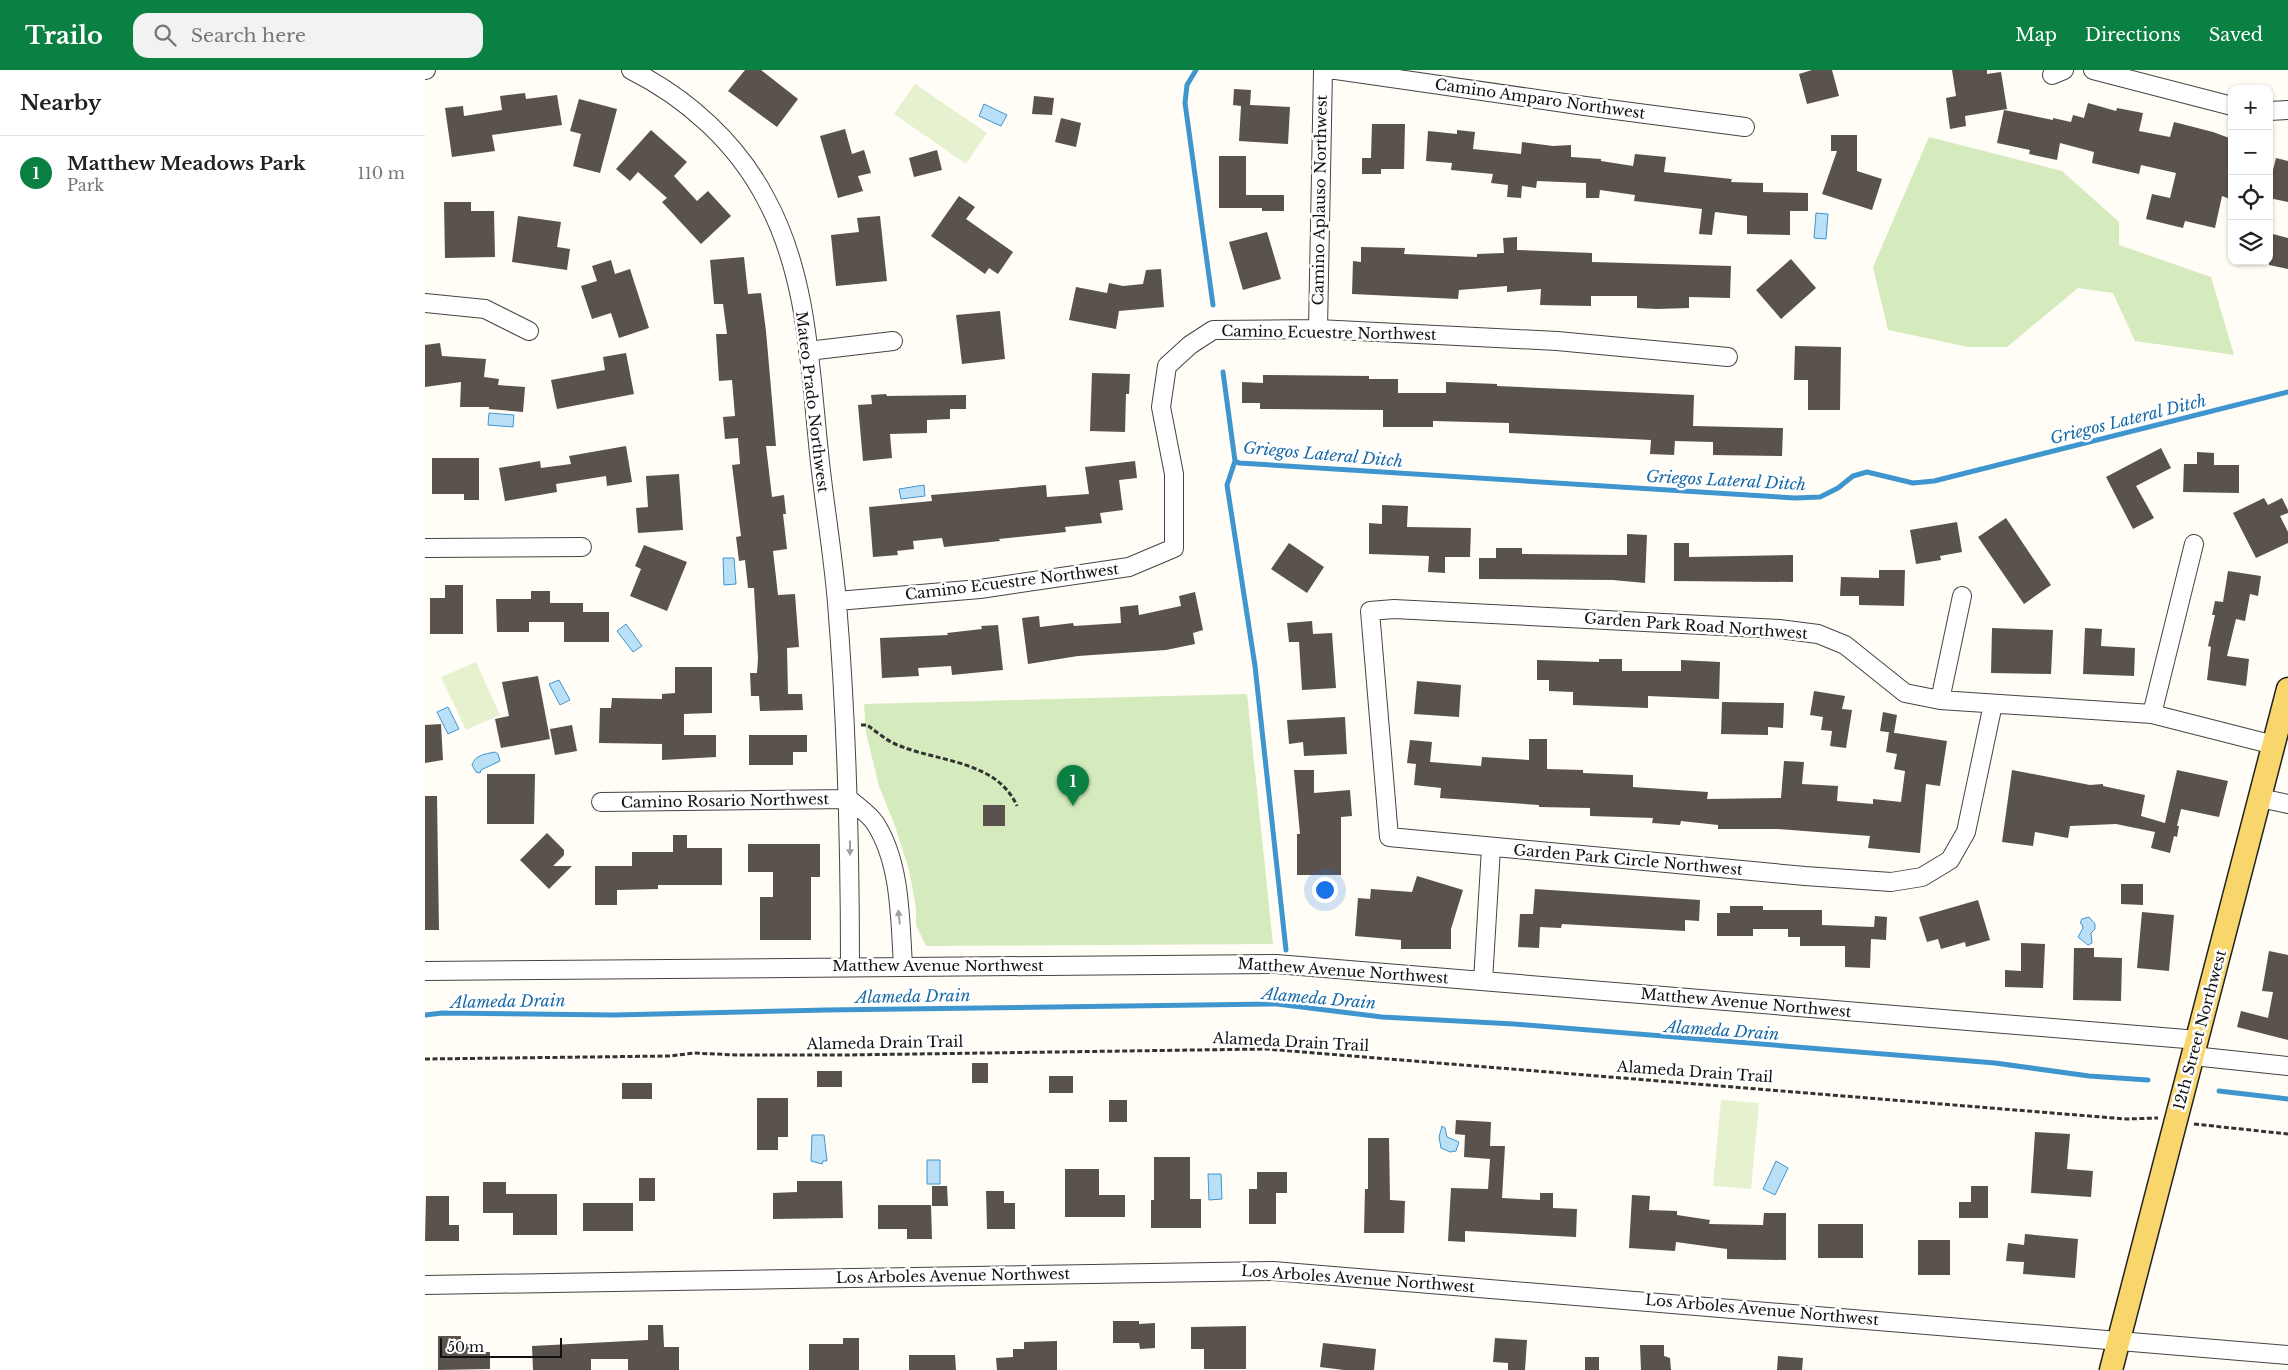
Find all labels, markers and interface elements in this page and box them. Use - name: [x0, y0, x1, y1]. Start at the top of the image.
- search box: [133, 13, 483, 58]
- text: Trailo: [25, 21, 103, 50]
- icon: search: [151, 21, 179, 49]
- text: Search here: [191, 24, 306, 47]
- text: Map: [2015, 24, 2057, 46]
- text: Directions: [2085, 24, 2181, 46]
- text: Saved: [2209, 24, 2263, 46]
- street label: Camino Amparo Northwest: [1434, 74, 1647, 123]
- map controls: [2228, 85, 2273, 265]
- button: +: [2228, 85, 2273, 130]
- text: Nearby: [20, 90, 101, 116]
- street label: Camino Aplauso Northwest: [1308, 94, 1331, 305]
- button: −: [2228, 130, 2273, 175]
- text: Matthew Meadows Park: [67, 152, 306, 175]
- text: 1: [33, 163, 39, 183]
- text: 110 m: [358, 163, 405, 183]
- text: Park: [67, 175, 104, 195]
- button: locate: [2228, 175, 2273, 220]
- button: layers: [2228, 220, 2273, 265]
- street label: Mateo Prado Northwest: [792, 310, 833, 494]
- street label: Camino Ecuestre Northwest: [1221, 321, 1437, 344]
- water label: Griegos Lateral Ditch: [2048, 390, 2208, 448]
- water label: Griegos Lateral Ditch: [1242, 437, 1404, 471]
- water label: Griegos Lateral Ditch: [1645, 466, 1807, 494]
- street label: Camino Ecuestre Northwest: [904, 559, 1120, 604]
- street label: Garden Park Road Northwest: [1584, 608, 1809, 643]
- pin: 1: [1057, 765, 1089, 806]
- street label: Camino Rosario Northwest: [621, 789, 830, 812]
- one-way arrow: [846, 840, 854, 856]
- street label: Garden Park Circle Northwest: [1513, 840, 1744, 879]
- your location: [1312, 877, 1338, 903]
- one-way arrow: [895, 909, 903, 925]
- street label: 12th Street Northwest: [2169, 947, 2230, 1112]
- street label: Matthew Avenue Northwest: [1237, 954, 1450, 987]
- street label: Matthew Avenue Northwest: [832, 956, 1044, 975]
- water label: Alameda Drain: [1259, 983, 1377, 1013]
- street label: Matthew Avenue Northwest: [1640, 984, 1853, 1021]
- water label: Alameda Drain: [854, 985, 970, 1007]
- water label: Alameda Drain: [449, 990, 565, 1012]
- water label: Alameda Drain: [1662, 1016, 1780, 1044]
- street label: Alameda Drain Trail: [1211, 1028, 1370, 1055]
- street label: Alameda Drain Trail: [806, 1032, 964, 1053]
- street label: Alameda Drain Trail: [1615, 1056, 1774, 1086]
- street label: Los Arboles Avenue Northwest: [1240, 1261, 1476, 1296]
- street label: Los Arboles Avenue Northwest: [836, 1264, 1071, 1287]
- street label: Los Arboles Avenue Northwest: [1644, 1290, 1880, 1329]
- scale bar: [440, 1335, 563, 1358]
- text: 50 m: [447, 1338, 484, 1356]

